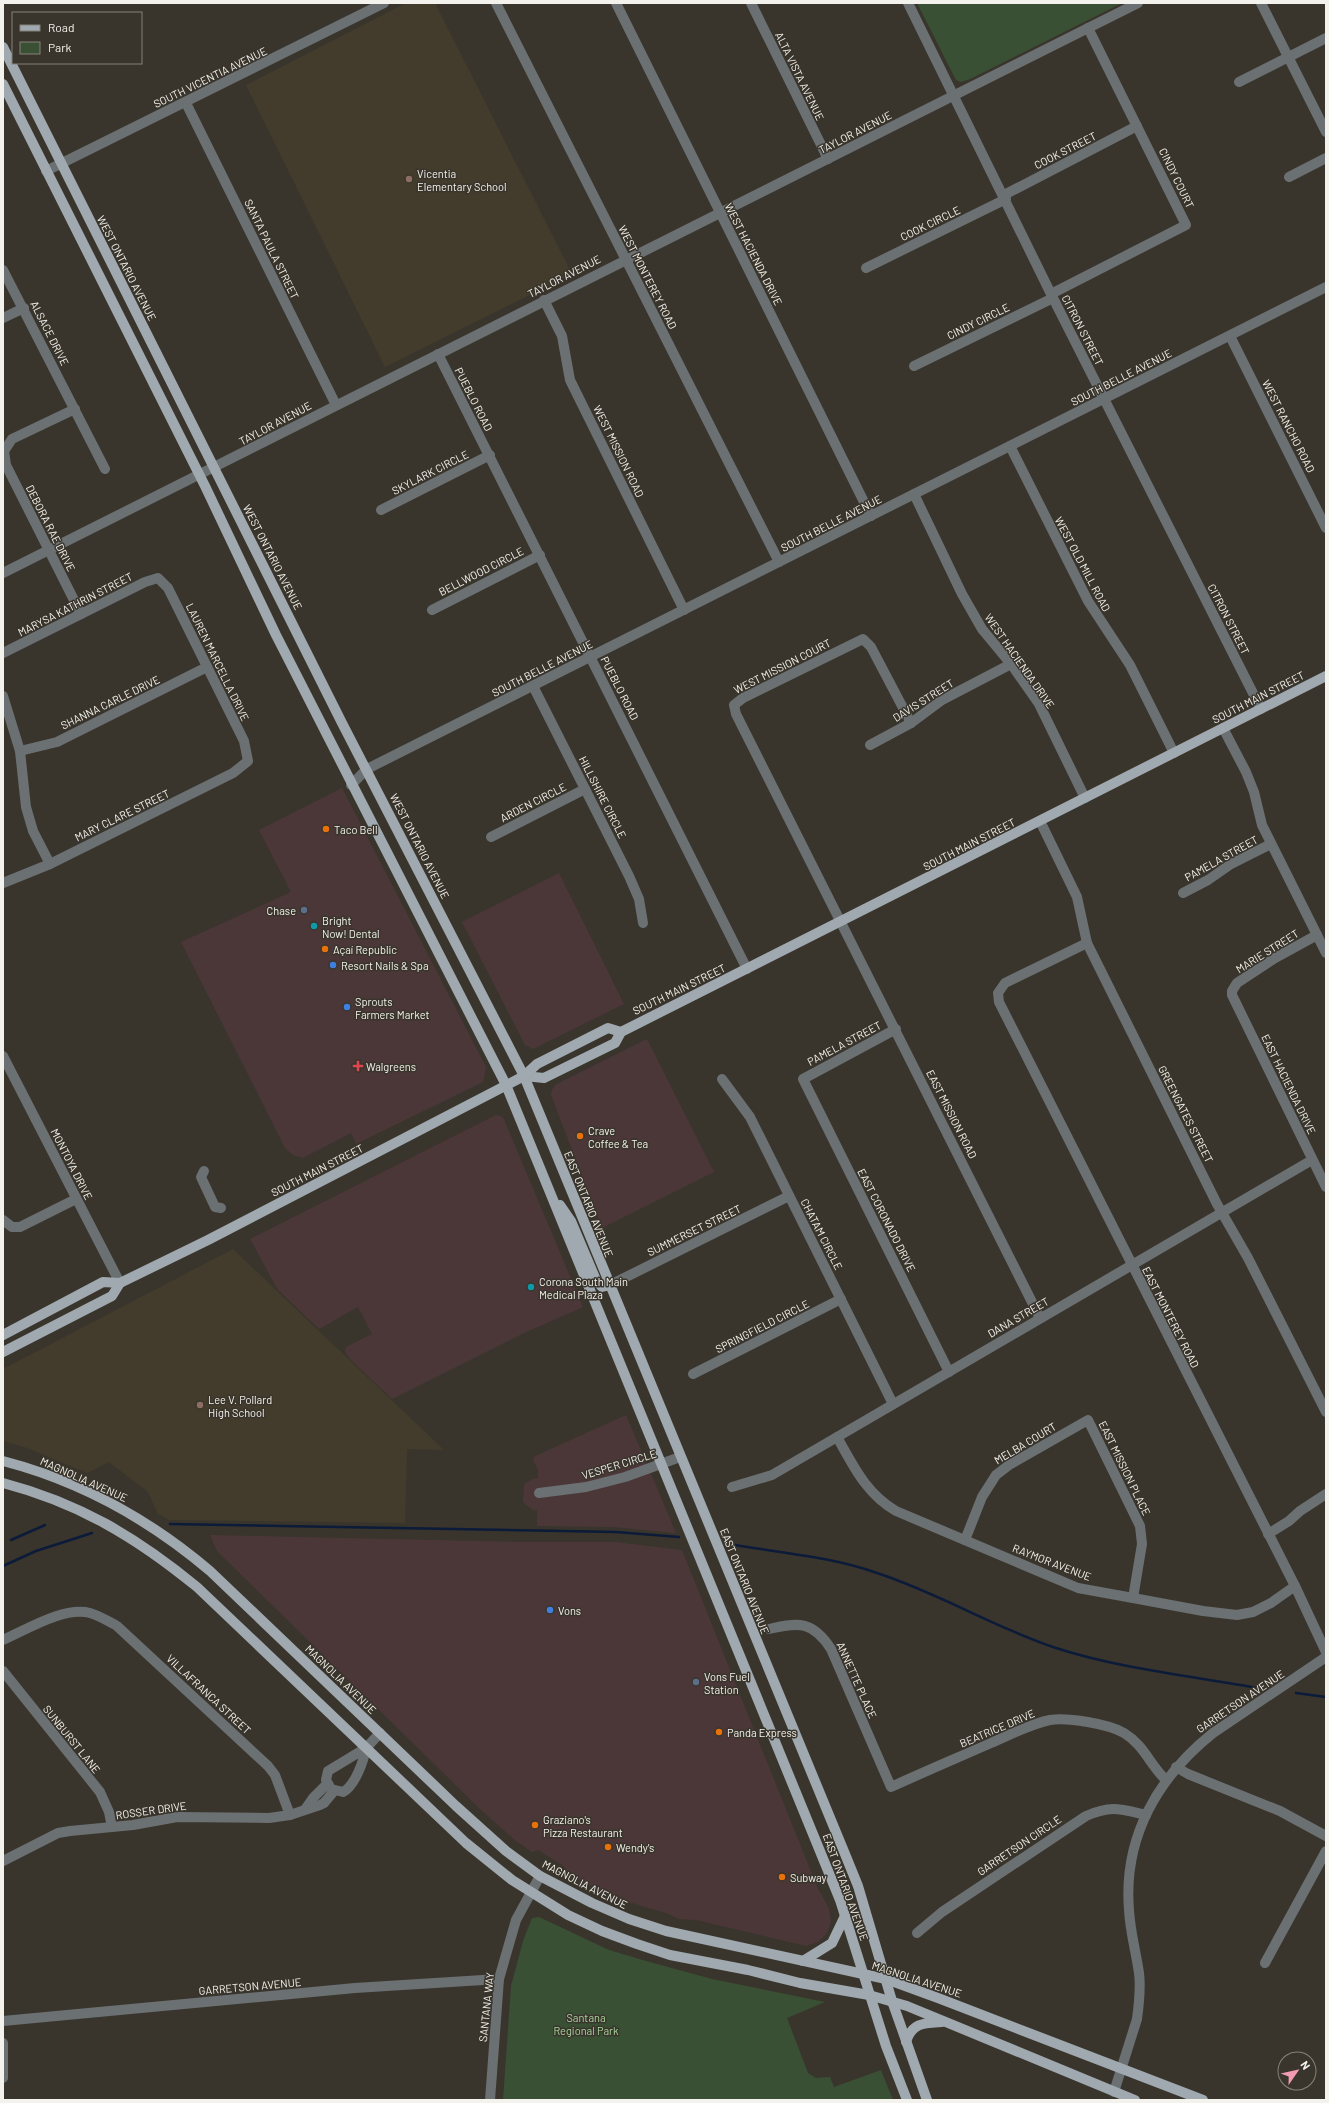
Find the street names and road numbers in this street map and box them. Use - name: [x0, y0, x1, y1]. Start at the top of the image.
- street label: ALTA VISTA AVENUE: [773, 30, 827, 123]
- street label: SOUTH VICENTIA AVENUE: [151, 44, 269, 110]
- street label: TAYLOR AVENUE: [816, 108, 894, 156]
- street label: COOK STREET: [1032, 129, 1098, 171]
- street label: CINDY COURT: [1157, 146, 1197, 210]
- street label: SANTA PAULA STREET: [242, 197, 302, 301]
- street label: WEST HACIENDA DRIVE: [723, 201, 786, 308]
- street label: COOK CIRCLE: [898, 203, 962, 243]
- street label: WEST ONTARIO AVENUE: [95, 213, 159, 323]
- street label: WEST MONTEREY ROAD: [616, 223, 680, 331]
- street label: TAYLOR AVENUE: [525, 252, 603, 300]
- street label: CITRON STREET: [1060, 292, 1106, 368]
- street label: ALSACE DRIVE: [28, 299, 72, 368]
- street label: CINDY CIRCLE: [945, 300, 1012, 342]
- street label: SOUTH BELLE AVENUE: [1068, 346, 1174, 408]
- street label: PUEBLO ROAD: [452, 365, 496, 433]
- street label: WEST RANCHO ROAD: [1260, 378, 1318, 475]
- street label: TAYLOR AVENUE: [237, 398, 314, 448]
- street label: WEST MISSION ROAD: [591, 403, 647, 499]
- street label: SKYLARK CIRCLE: [390, 447, 471, 497]
- street label: DEBORA RAE DRIVE: [24, 483, 79, 574]
- street label: SOUTH BELLE AVENUE: [778, 492, 884, 554]
- street label: WEST ONTARIO AVENUE: [241, 502, 305, 612]
- street label: WEST OLD MILL ROAD: [1053, 514, 1114, 614]
- street label: BELLWOOD CIRCLE: [436, 544, 526, 598]
- street label: MARYSA KATHRIN STREET: [15, 569, 135, 639]
- street label: CITRON STREET: [1206, 581, 1252, 657]
- street label: LAUREN MARCELLA DRIVE: [184, 601, 252, 723]
- street label: WEST HACIENDA DRIVE: [982, 611, 1058, 711]
- street label: WEST MISSION COURT: [731, 636, 833, 696]
- street label: SOUTH BELLE AVENUE: [489, 637, 595, 699]
- street label: PUEBLO ROAD: [598, 654, 642, 722]
- street label: SOUTH MAIN STREET: [1210, 668, 1306, 726]
- street label: SHANNA CARLE DRIVE: [58, 672, 162, 732]
- street label: DAVIS STREET: [890, 676, 956, 724]
- street label: HILLSHIRE CIRCLE: [577, 754, 629, 841]
- street label: ARDEN CIRCLE: [498, 780, 568, 824]
- street label: MARY CLARE STREET: [72, 786, 172, 844]
- street label: WEST ONTARIO AVENUE: [388, 791, 452, 901]
- street label: SOUTH MAIN STREET: [921, 815, 1017, 873]
- street label: PAMELA STREET: [1182, 832, 1260, 884]
- street label: MARIE STREET: [1233, 926, 1301, 976]
- street label: SOUTH MAIN STREET: [630, 961, 728, 1017]
- street label: PAMELA STREET: [805, 1018, 883, 1068]
- street label: EAST HACIENDA DRIVE: [1259, 1032, 1319, 1136]
- street label: GREENGATES STREET: [1156, 1063, 1216, 1165]
- street label: EAST MISSION ROAD: [924, 1068, 980, 1161]
- street label: MONTOYA DRIVE: [48, 1126, 96, 1202]
- street label: SOUTH MAIN STREET: [269, 1141, 365, 1199]
- street label: EAST ONTARIO AVENUE: [562, 1149, 616, 1259]
- street label: EAST CORONADO DRIVE: [855, 1166, 919, 1274]
- street label: CHATAM CIRCLE: [798, 1196, 846, 1272]
- street label: SUMMERSET STREET: [645, 1202, 743, 1258]
- street label: EAST MONTEREY ROAD: [1140, 1264, 1202, 1370]
- street label: DANA STREET: [985, 1294, 1051, 1340]
- street label: SPRINGFIELD CIRCLE: [713, 1297, 811, 1355]
- street label: MELBA COURT: [992, 1419, 1058, 1467]
- street label: EAST MISSION PLACE: [1096, 1419, 1154, 1518]
- street label: VESPER CIRCLE: [580, 1446, 658, 1482]
- street label: MAGNOLIA AVENUE: [39, 1454, 130, 1504]
- street label: EAST ONTARIO AVENUE: [718, 1526, 772, 1636]
- street label: RAYMOR AVENUE: [1011, 1541, 1094, 1583]
- street label: ANNETTE PLACE: [834, 1640, 880, 1721]
- street label: MAGNOLIA AVENUE: [303, 1642, 379, 1716]
- street label: VILLAFRANCA STREET: [164, 1651, 254, 1737]
- street label: GARRETSON AVENUE: [1194, 1667, 1287, 1735]
- street label: SUNBURST LANE: [41, 1702, 104, 1776]
- street label: BEATRICE DRIVE: [958, 1706, 1037, 1750]
- street label: ROSSER DRIVE: [115, 1799, 188, 1821]
- street label: GARRETSON CIRCLE: [975, 1812, 1064, 1878]
- street label: EAST ONTARIO AVENUE: [821, 1832, 872, 1943]
- street label: MAGNOLIA AVENUE: [540, 1857, 630, 1911]
- street label: MAGNOLIA AVENUE: [870, 1958, 964, 2000]
- street label: SANTANA WAY: [476, 1972, 496, 2042]
- street label: GARRETSON AVENUE: [198, 1975, 302, 1997]

